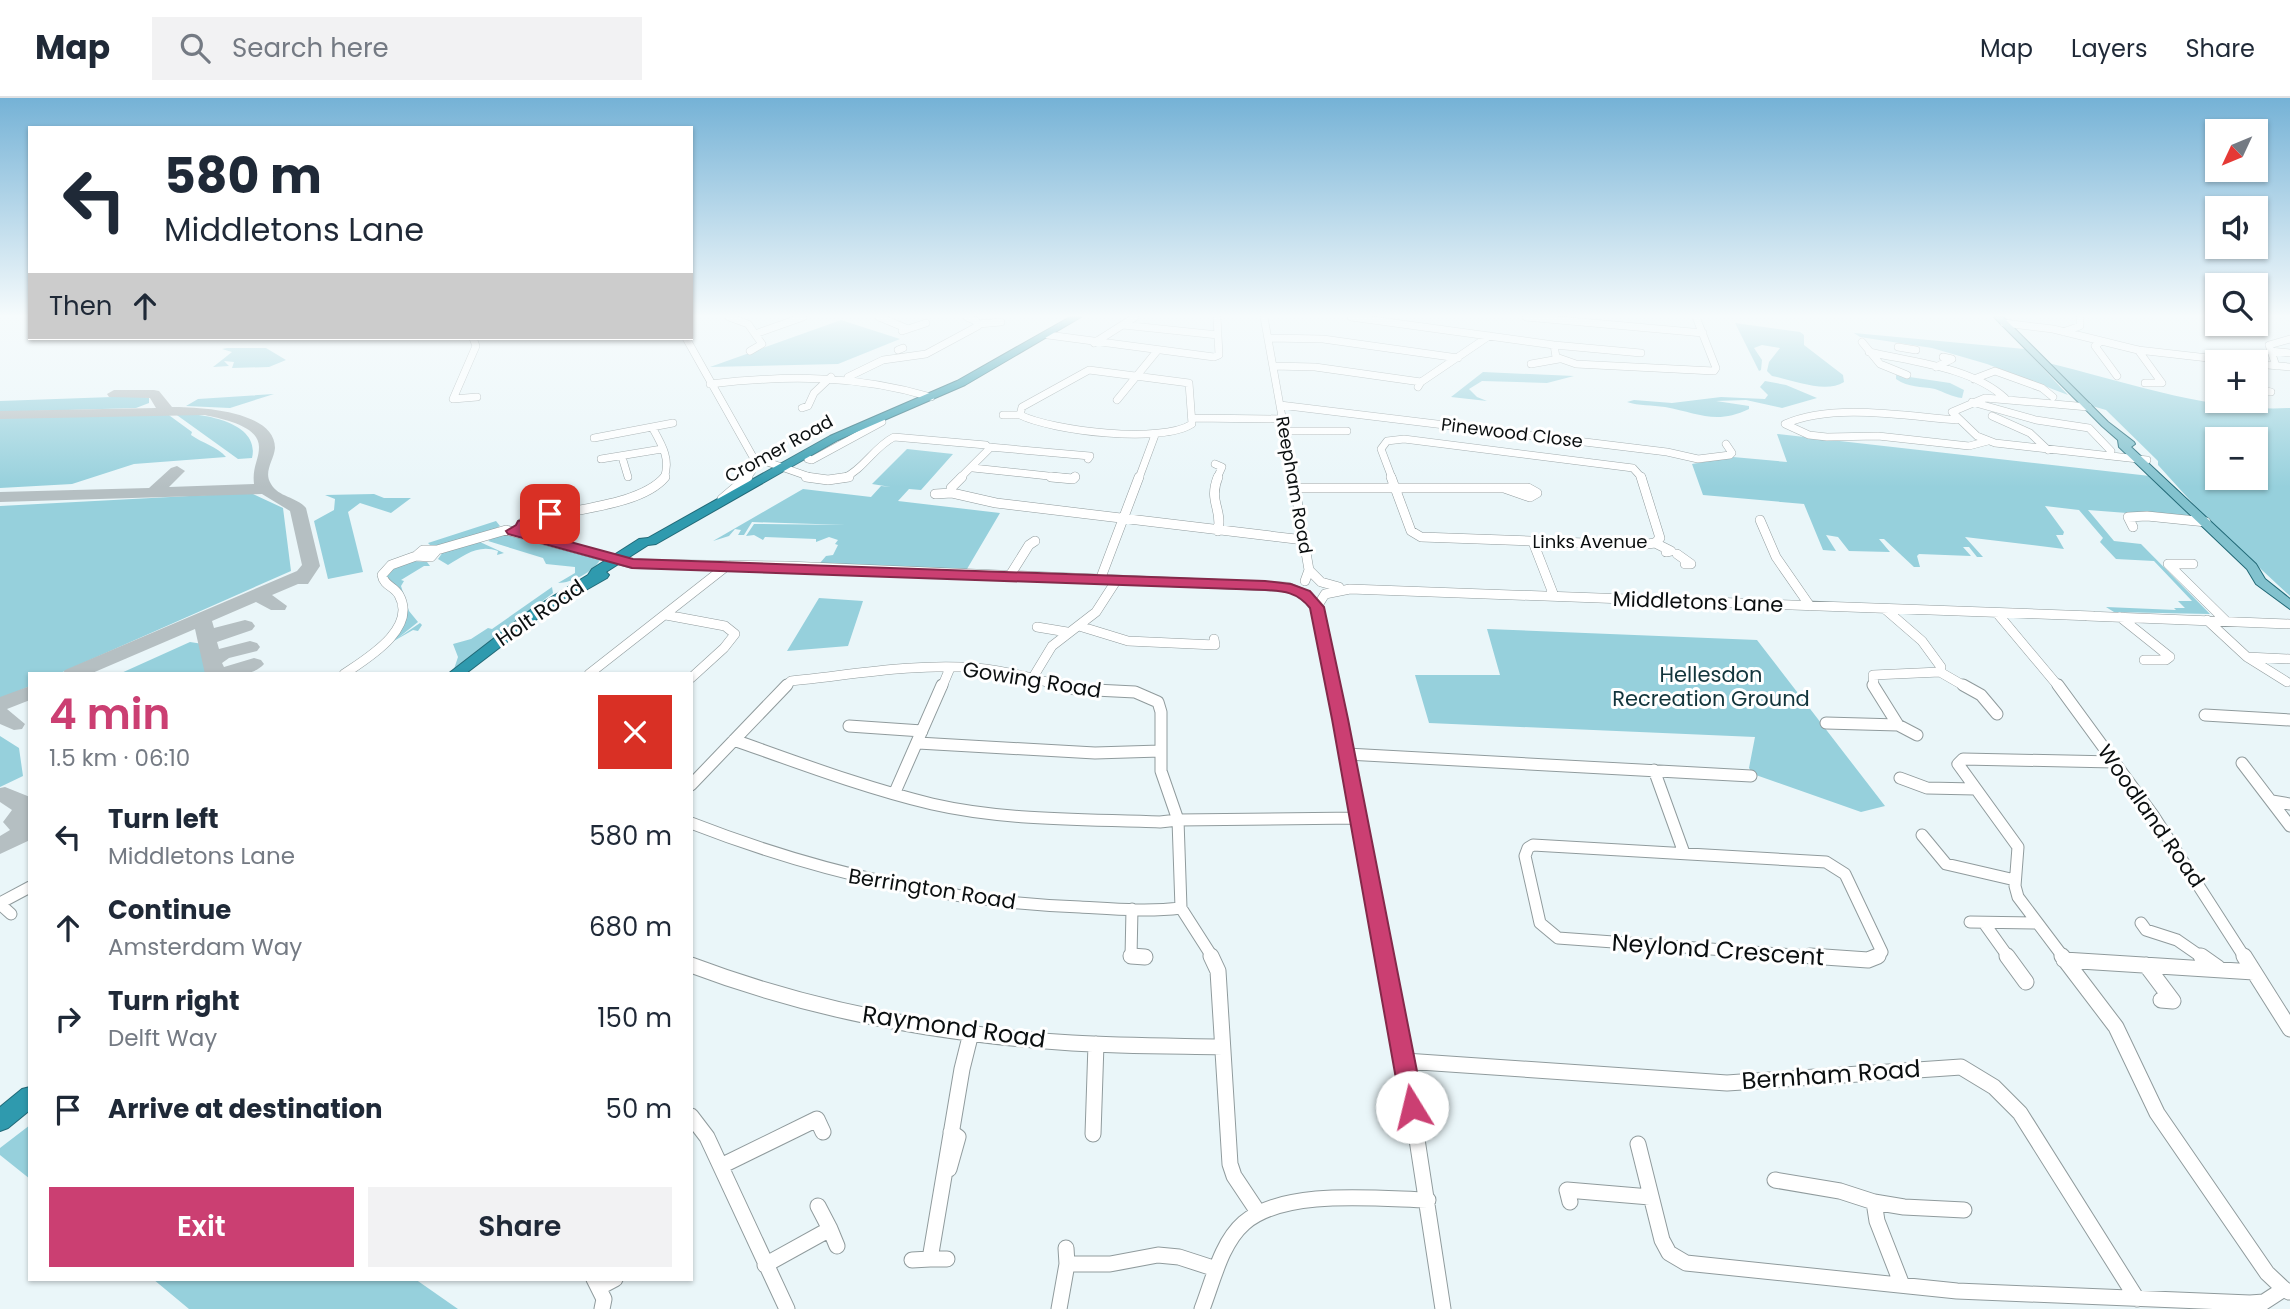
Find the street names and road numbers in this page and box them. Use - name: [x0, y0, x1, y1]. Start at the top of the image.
- street label: Cromer Road: [720, 409, 837, 489]
- street label: Pinewood Close: [1440, 411, 1584, 454]
- street label: Reepham Road: [1270, 414, 1319, 556]
- street label: Links Avenue: [1533, 529, 1647, 554]
- street label: Holt Road: [490, 572, 590, 653]
- street label: Middletons Lane: [1612, 584, 1784, 619]
- street label: Gowing Road: [961, 654, 1103, 705]
- street label: Woodland Road: [2091, 738, 2212, 893]
- street label: Berrington Road: [846, 861, 1018, 916]
- street label: Neylond Crescent: [1611, 926, 1825, 973]
- street label: Raymond Road: [860, 997, 1048, 1056]
- street label: Bernham Road: [1741, 1052, 1921, 1097]

